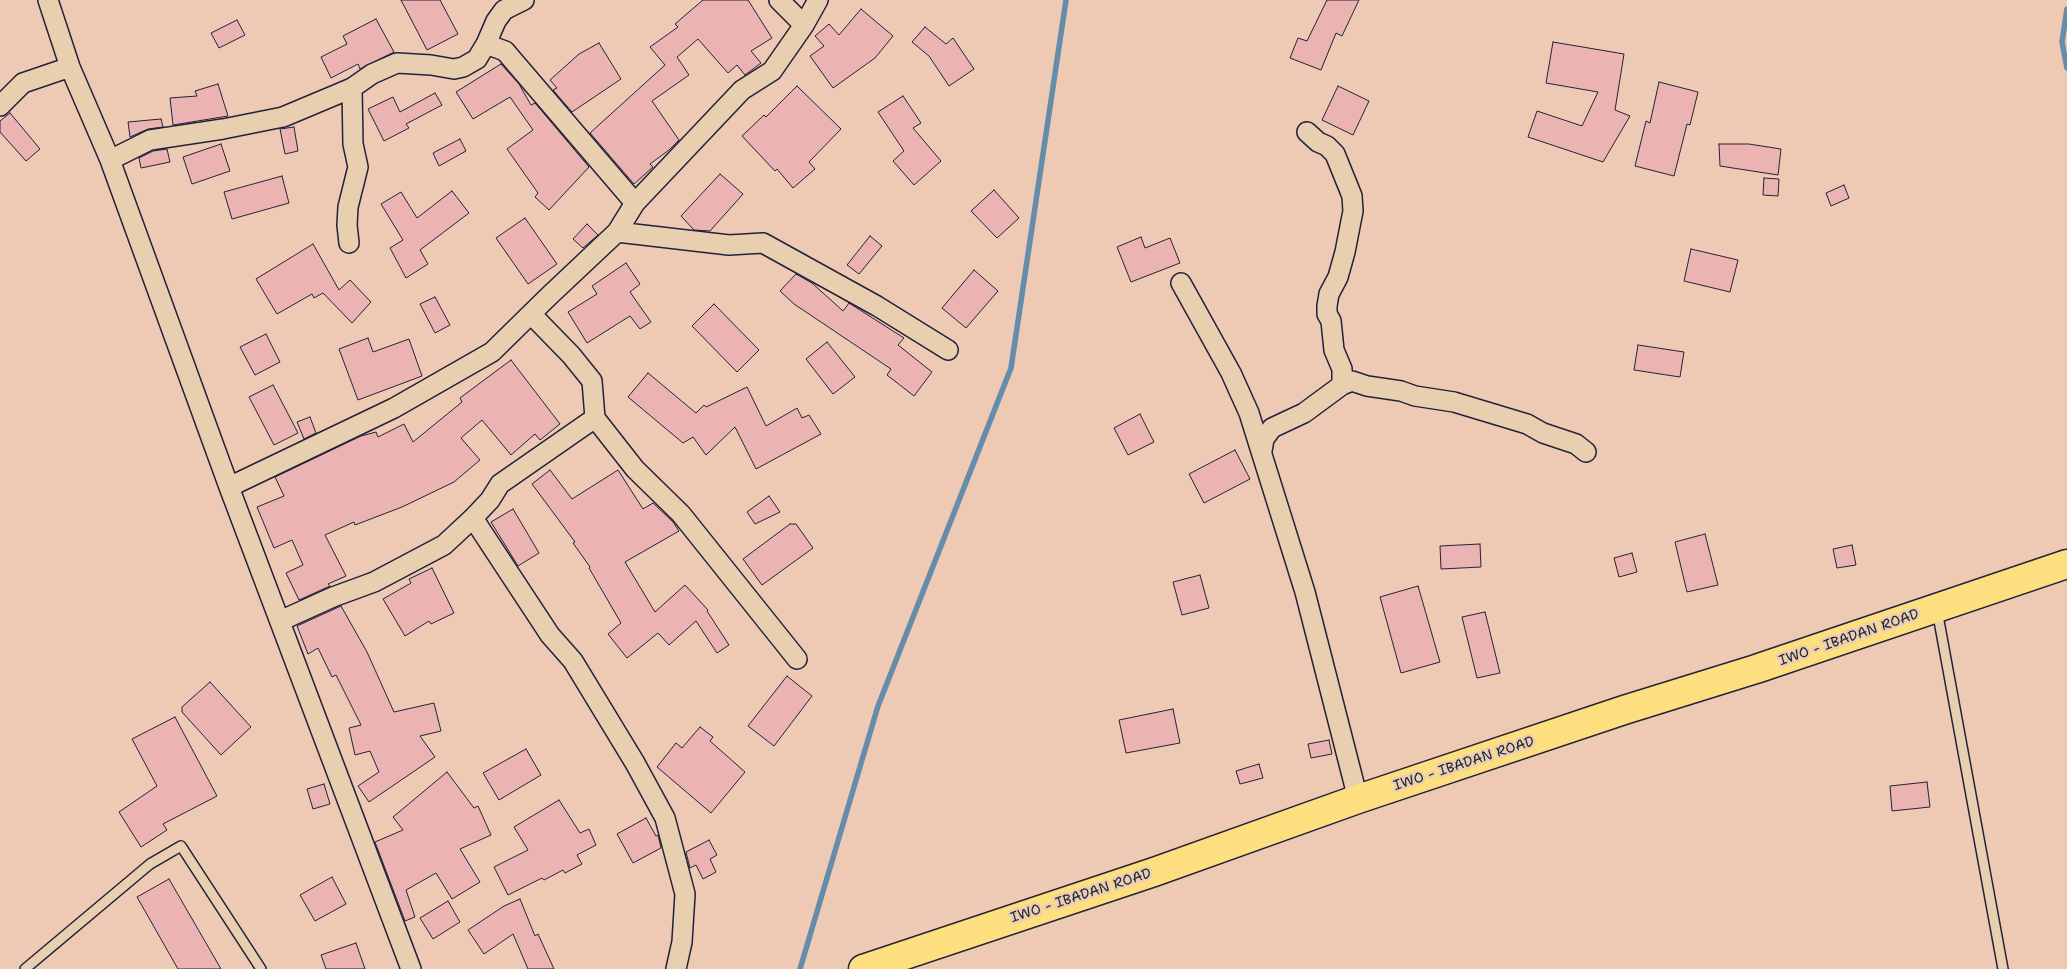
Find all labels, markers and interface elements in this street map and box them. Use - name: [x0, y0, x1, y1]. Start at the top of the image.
- street label: IWO - IBADAN ROAD: [1777, 606, 1921, 670]
- street label: IWO - IBADAN ROAD: [1392, 733, 1536, 795]
- street label: IWO - IBADAN ROAD: [1009, 865, 1153, 927]

